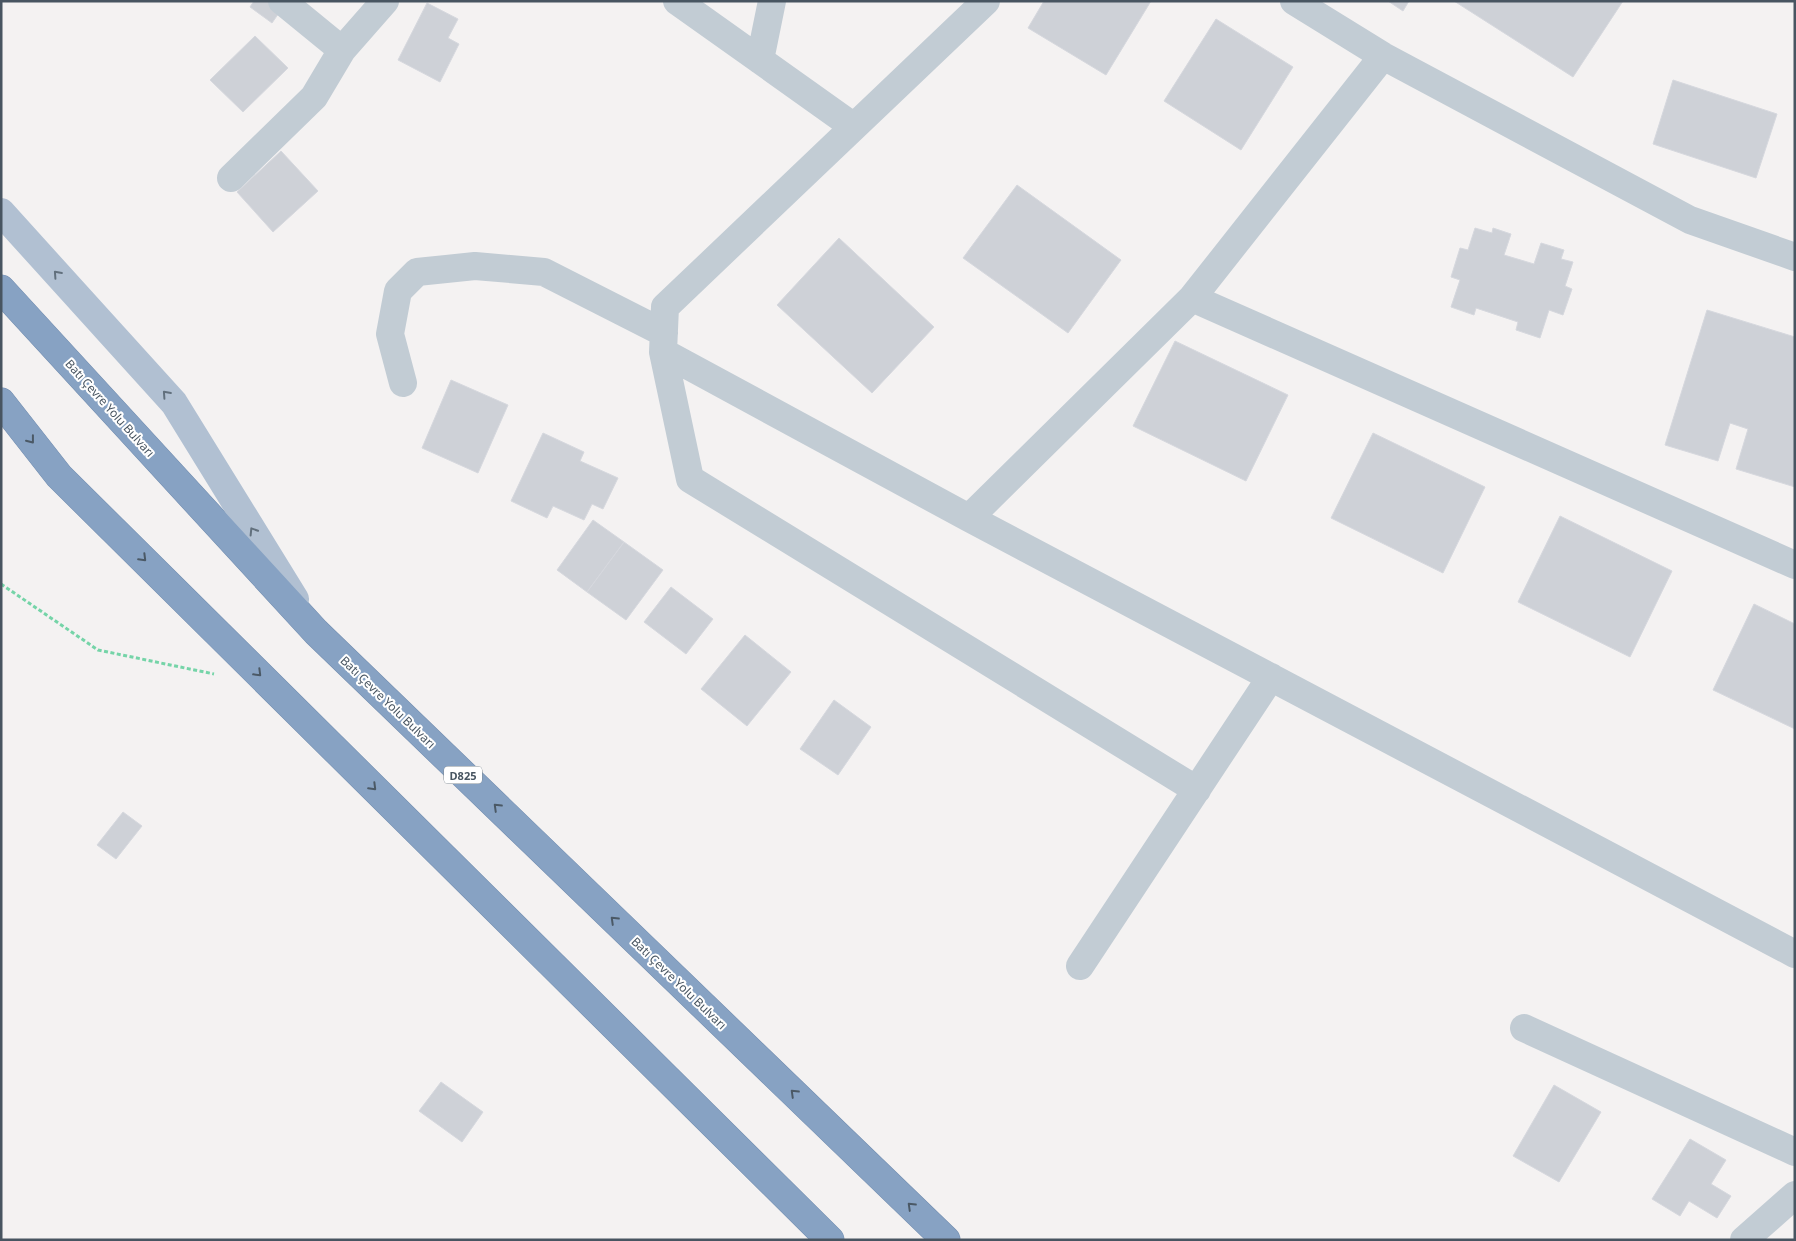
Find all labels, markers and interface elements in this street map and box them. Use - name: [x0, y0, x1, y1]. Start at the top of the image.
- one-way arrow: [54, 270, 63, 279]
- street label: Batı Çevre Yolu Bulvarı: [61, 355, 159, 461]
- one-way arrow: [163, 391, 172, 400]
- one-way arrow: [26, 434, 34, 443]
- one-way arrow: [250, 528, 260, 537]
- one-way arrow: [137, 553, 146, 562]
- street label: Batı Çevre Yolu Bulvarı: [337, 652, 439, 752]
- one-way arrow: [252, 667, 261, 676]
- road number: D825: [444, 766, 482, 784]
- one-way arrow: [368, 781, 377, 790]
- one-way arrow: [493, 804, 502, 813]
- one-way arrow: [611, 917, 620, 926]
- street label: Batı Çevre Yolu Bulvarı: [628, 933, 730, 1033]
- one-way arrow: [791, 1090, 800, 1099]
- one-way arrow: [908, 1203, 917, 1212]

